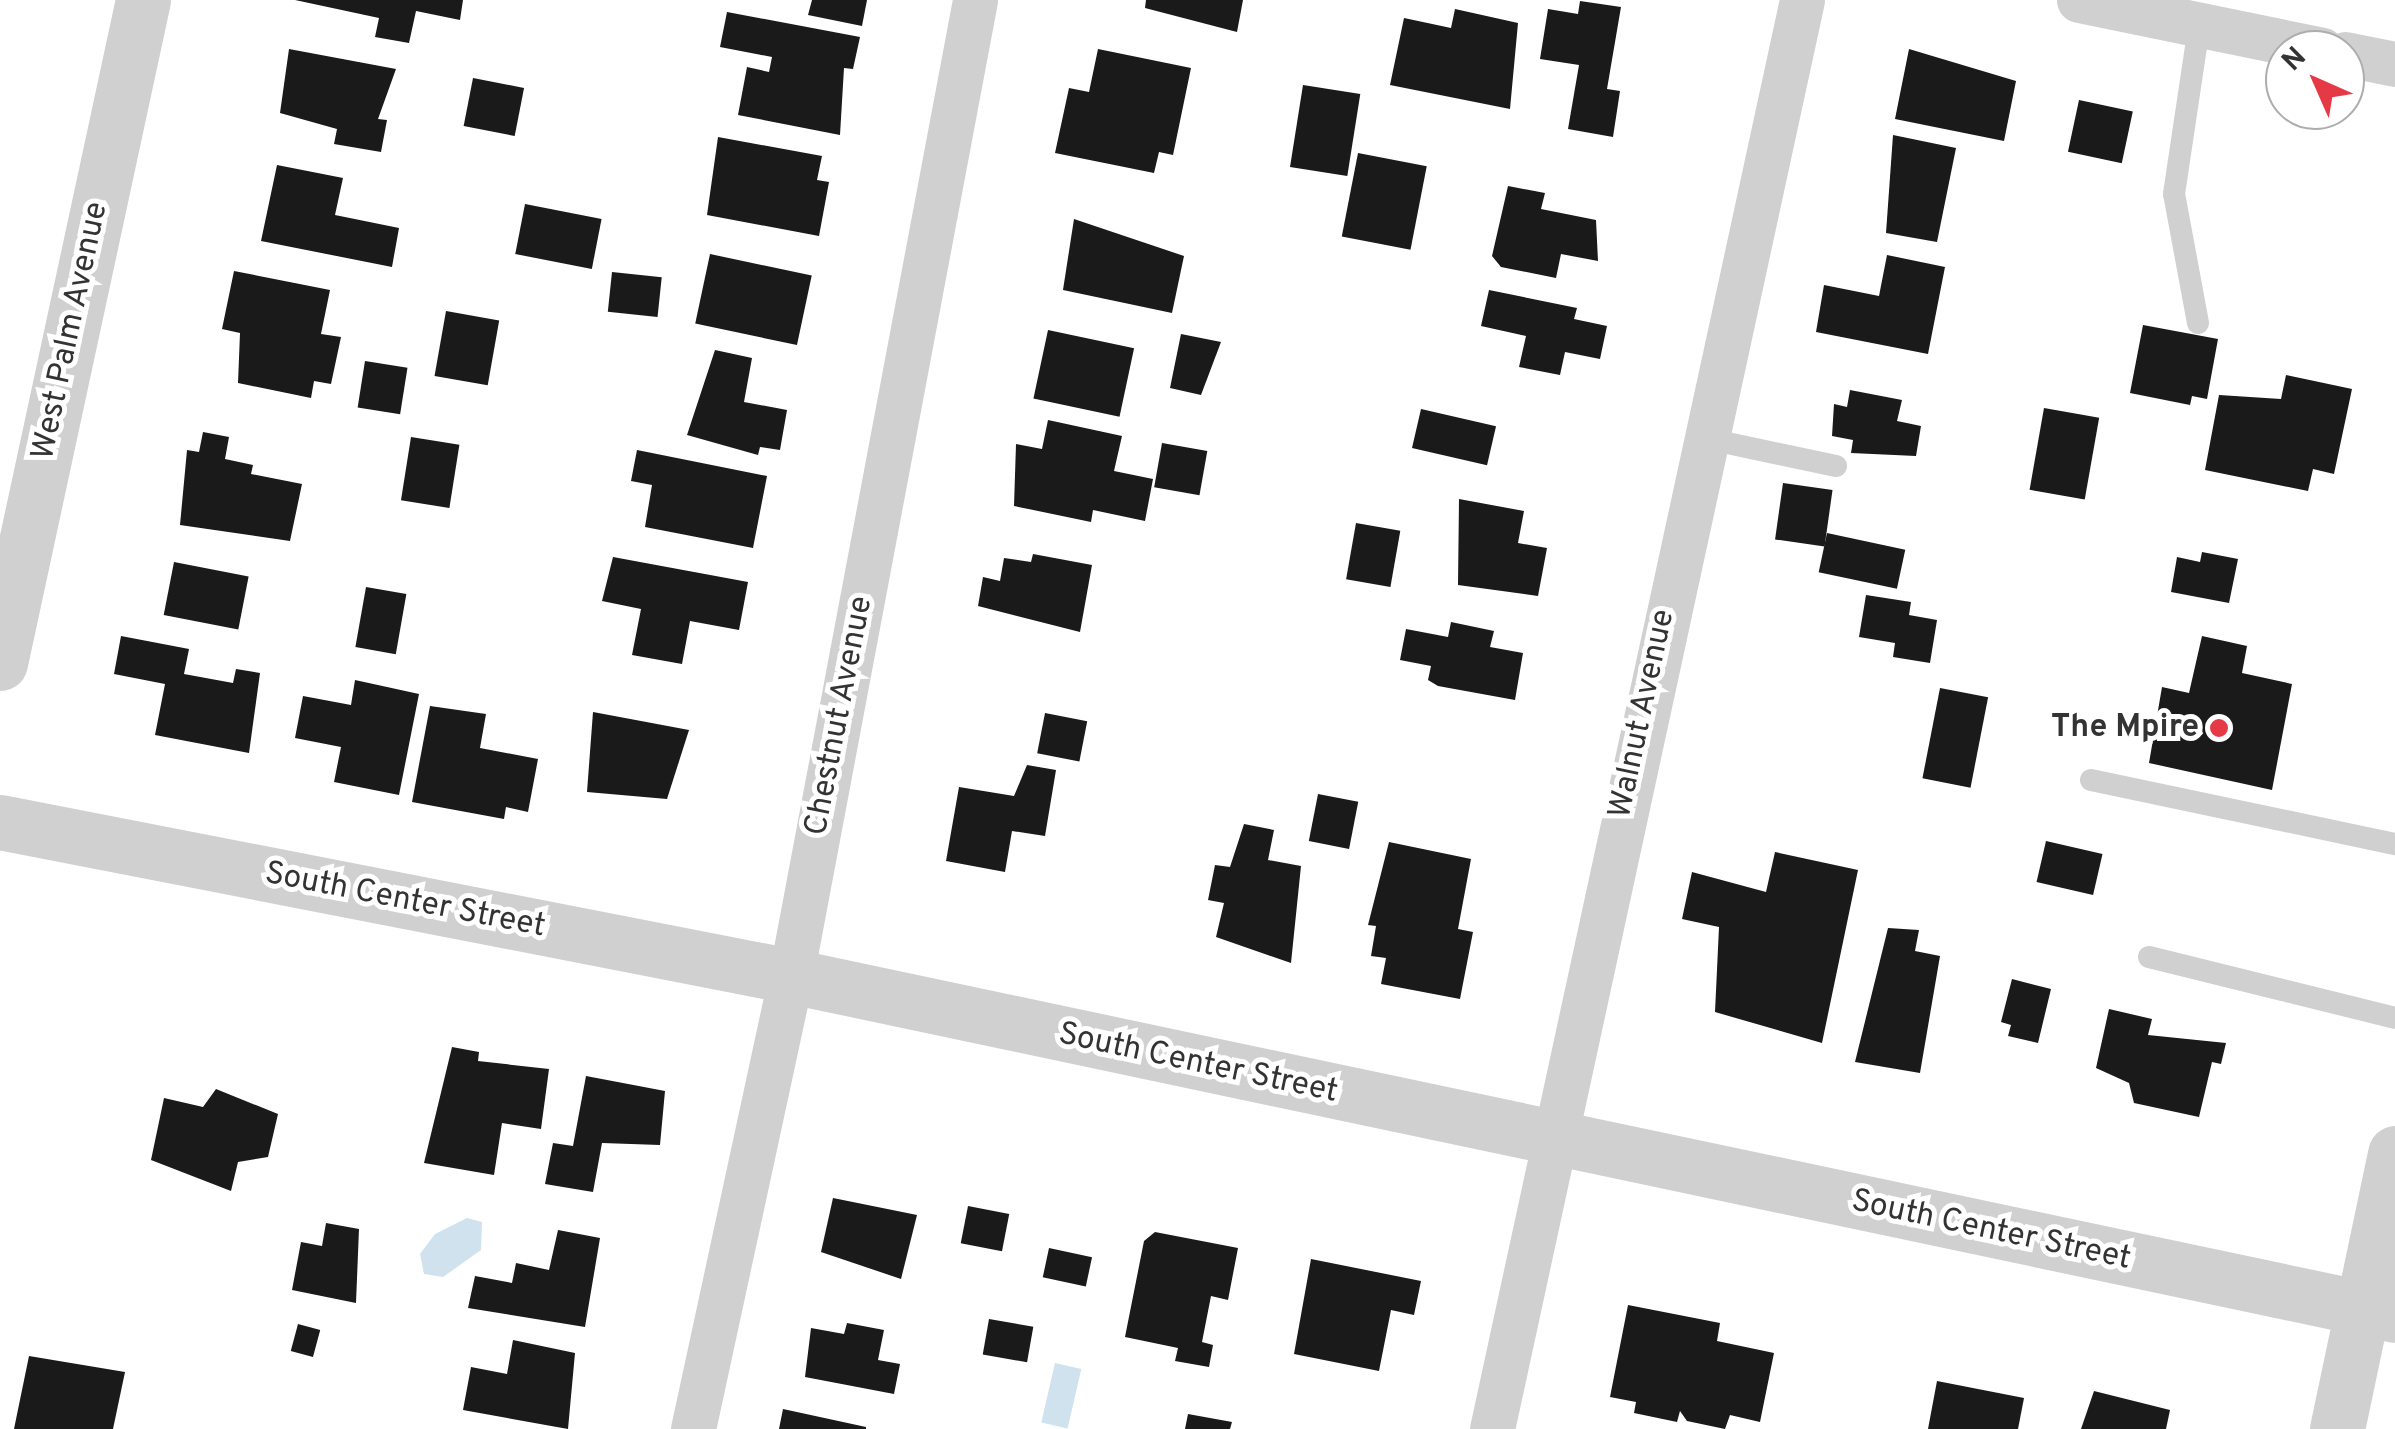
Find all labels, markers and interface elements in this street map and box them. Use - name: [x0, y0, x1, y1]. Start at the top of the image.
- north arrow: [2265, 30, 2365, 130]
- text: N: [2275, 40, 2315, 80]
- street label: West Palm Avenue: [25, 198, 117, 464]
- street label: Chestnut Avenue: [798, 592, 882, 840]
- street label: Walnut Avenue: [1602, 605, 1684, 823]
- place label: The Mpire: [2051, 709, 2199, 747]
- marker: The Mpire: [2208, 717, 2230, 739]
- street label: South Center Street: [262, 855, 548, 947]
- street label: South Center Street: [1055, 1016, 1341, 1112]
- street label: South Center Street: [1848, 1183, 2134, 1279]

